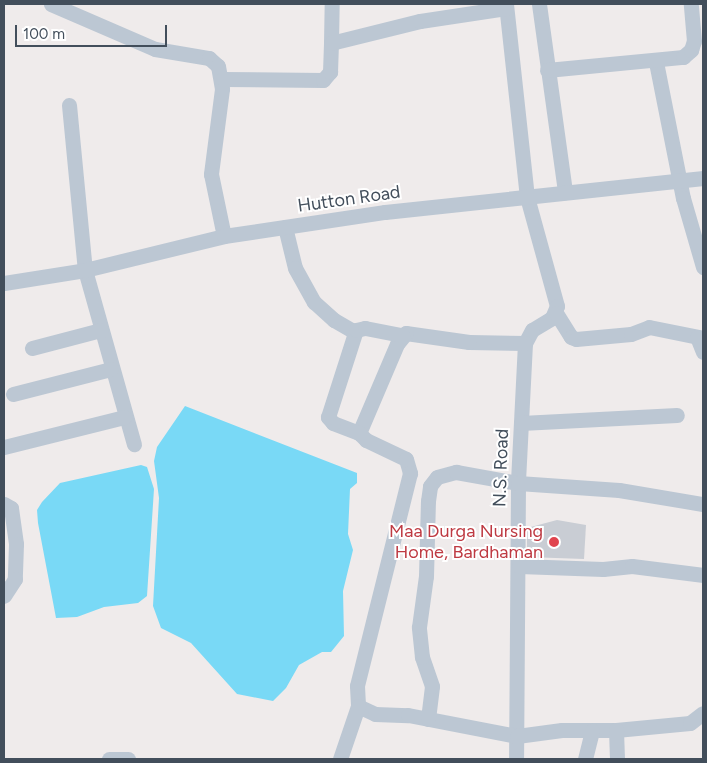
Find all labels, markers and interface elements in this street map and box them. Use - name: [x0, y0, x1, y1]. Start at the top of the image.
- scale bar: [18, 15, 170, 47]
- text: 100 m: [23, 25, 65, 43]
- street label: Hutton Road: [296, 181, 402, 217]
- street label: N.S. Road: [489, 428, 513, 508]
- place label: Maa Durga Nursing Home, Bardhaman: [389, 521, 543, 564]
- marker: Maa Durga Nursing Home, Bardhaman: [547, 535, 561, 549]

